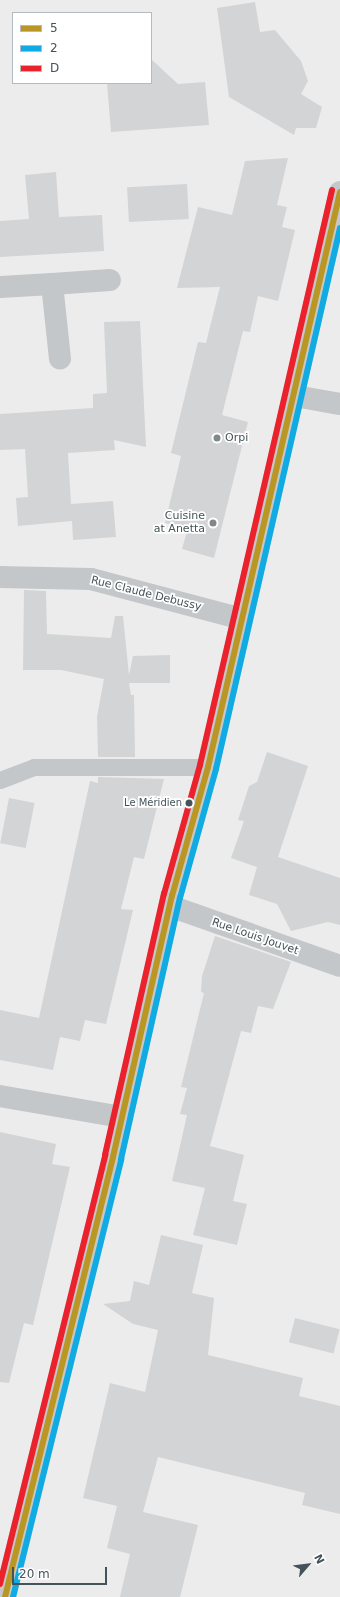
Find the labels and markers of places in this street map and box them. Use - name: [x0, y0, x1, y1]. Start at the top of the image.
- place label: Orpi: [225, 431, 248, 445]
- marker: Orpi: [212, 433, 222, 443]
- place label: Cuisine at Anetta: [154, 510, 205, 536]
- marker: Cuisine at Anetta: [208, 518, 218, 528]
- place label: Le Méridien: [124, 797, 182, 809]
- marker: Le Méridien: [184, 798, 194, 808]

